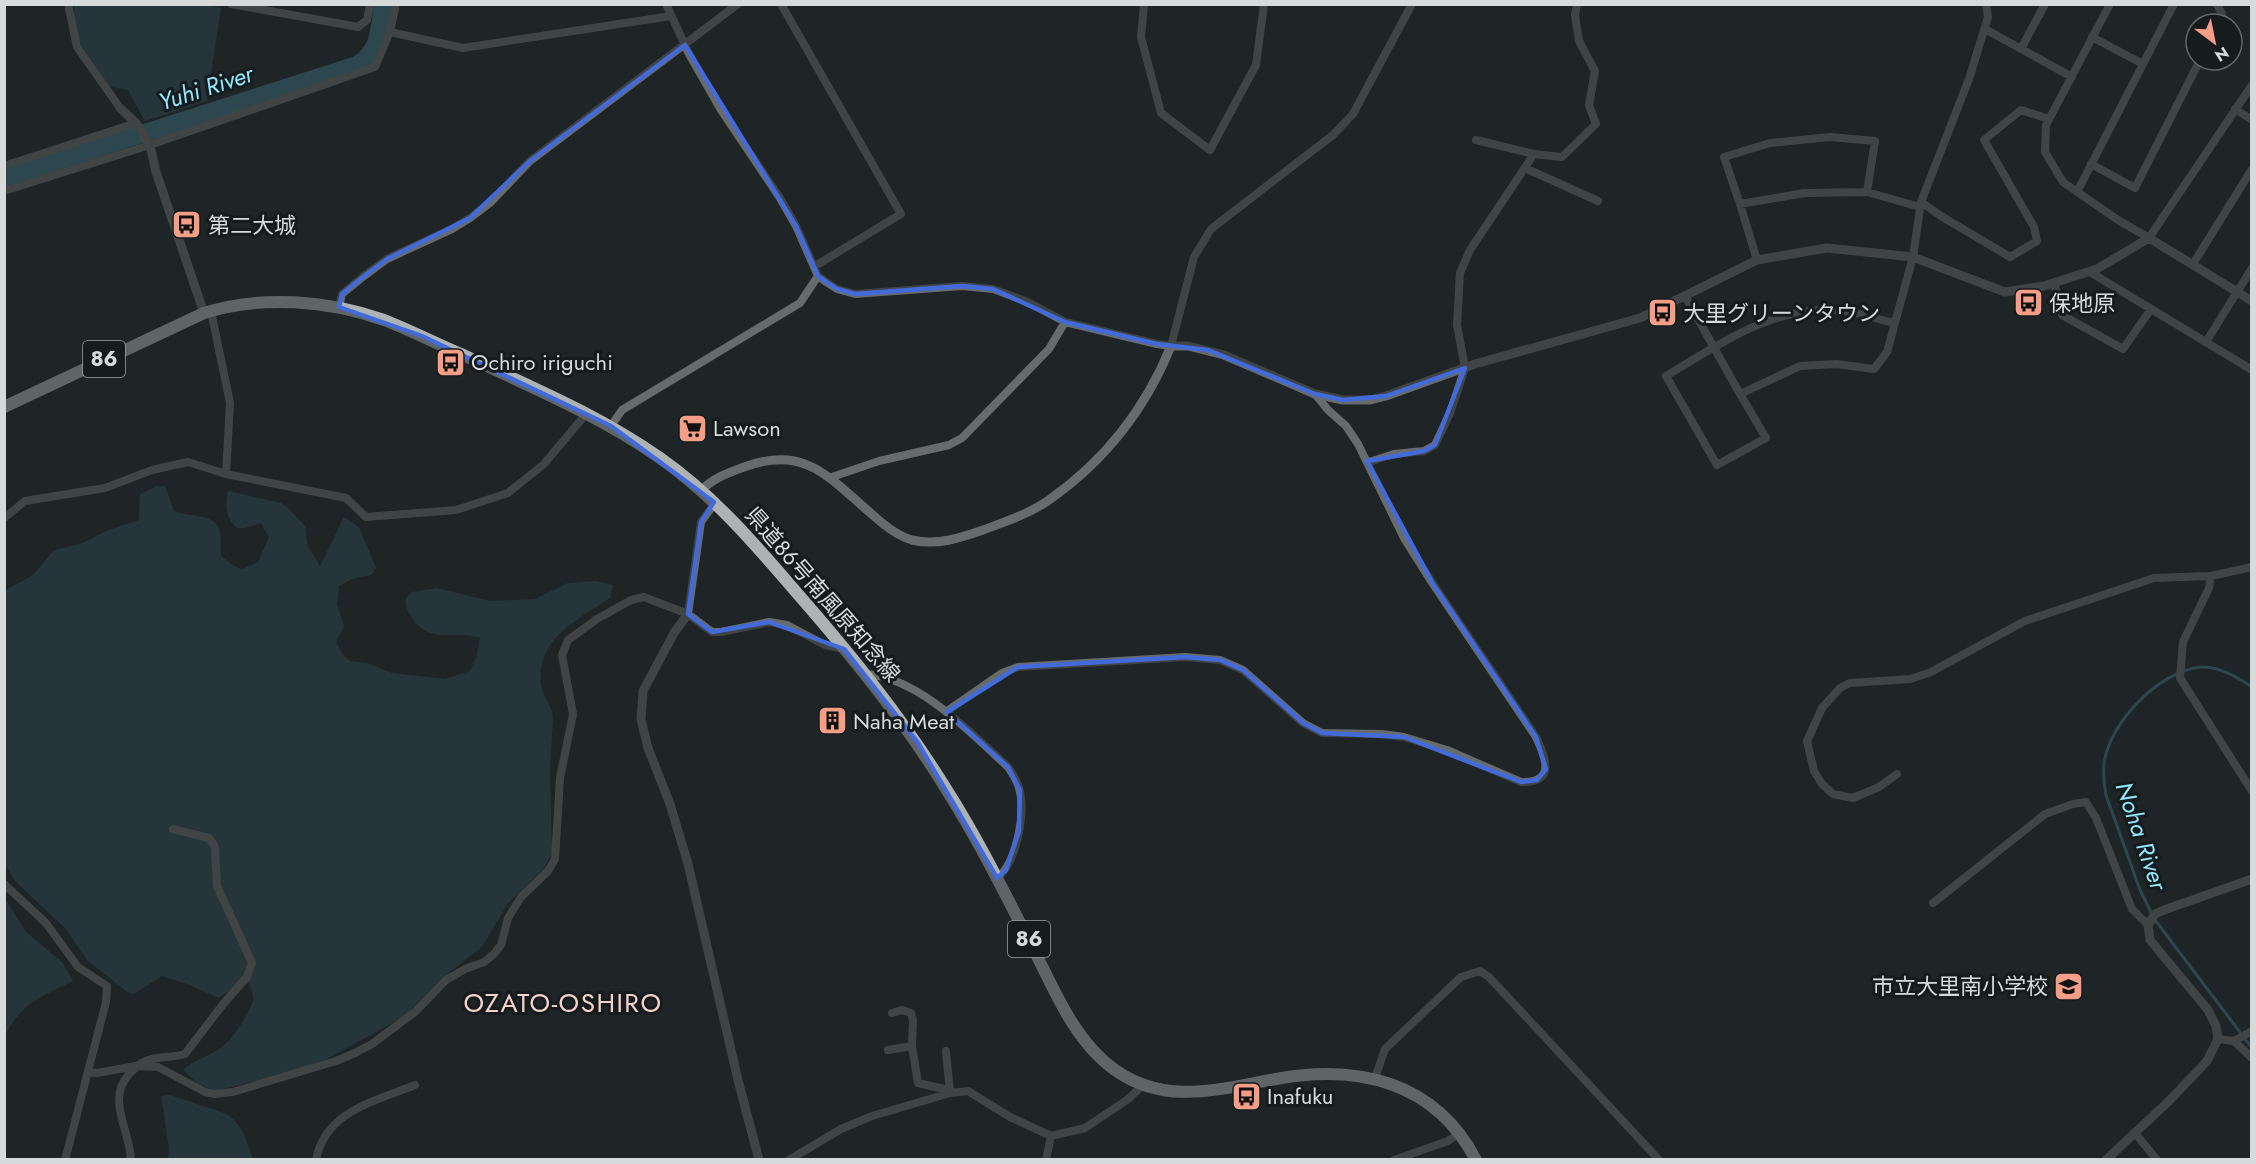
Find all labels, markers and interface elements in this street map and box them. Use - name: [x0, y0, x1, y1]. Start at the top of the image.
- north arrow: [2184, 12, 2244, 72]
- text: N: [2210, 41, 2233, 67]
- water label: Yuhi River: [154, 55, 260, 119]
- bus stop icon: 第二大城: [171, 209, 203, 241]
- place label: 第二大城: [208, 209, 296, 241]
- bus stop icon: 保地原: [2012, 287, 2044, 319]
- place label: 保地原: [2049, 287, 2115, 319]
- bus stop icon: 大里グリーンタウン: [1646, 297, 1678, 329]
- place label: 大里グリーンタウン: [1683, 297, 1880, 329]
- road number: 86: [83, 341, 125, 377]
- bus stop icon: Ochiro iriguchi: [434, 346, 466, 378]
- place label: Ochiro iriguchi: [471, 346, 613, 378]
- supermarket icon: Lawson: [676, 412, 708, 444]
- place label: Lawson: [713, 412, 781, 444]
- street label: 県道86号南風原知念線: [738, 499, 908, 689]
- building icon: Naha Meat: [816, 705, 848, 737]
- place label: Naha Meat: [853, 705, 955, 737]
- water label: Noha River: [2107, 777, 2177, 897]
- road number: 86: [1008, 921, 1050, 957]
- place label: 市立大里南小学校: [1872, 970, 2048, 1002]
- school or university icon: 市立大里南小学校: [2053, 970, 2085, 1002]
- district label: OZATO-OSHIRO: [464, 984, 662, 1022]
- bus stop icon: Inafuku: [1230, 1080, 1262, 1112]
- place label: Inafuku: [1267, 1080, 1333, 1112]

